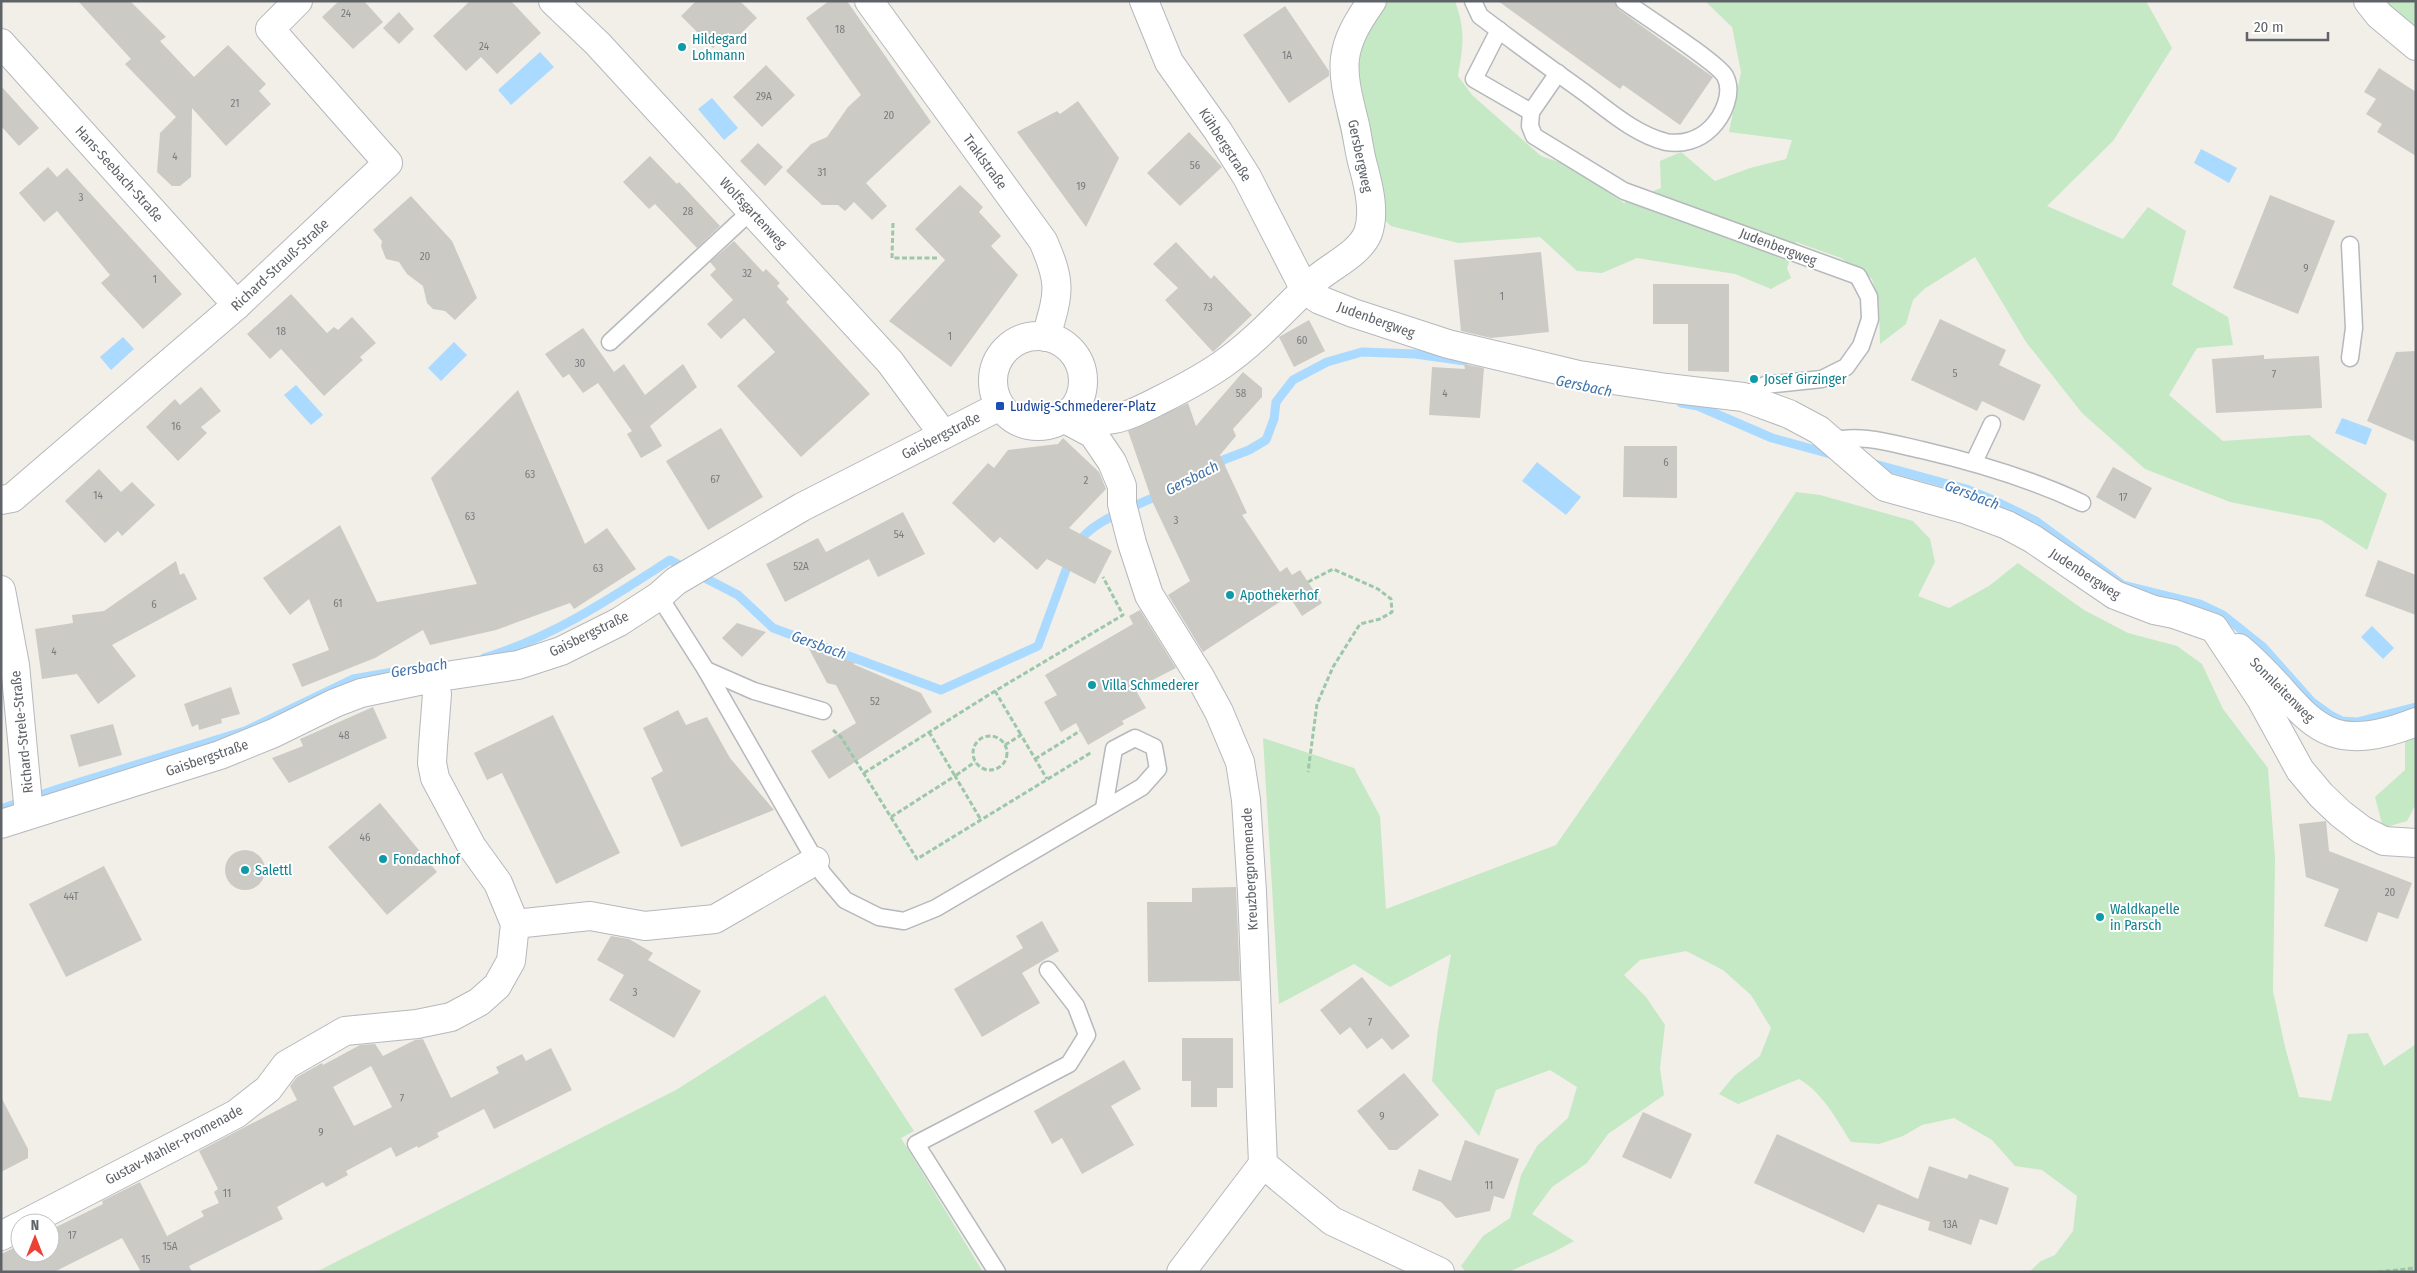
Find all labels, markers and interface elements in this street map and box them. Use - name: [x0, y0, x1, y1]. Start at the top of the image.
- house number: 24: [341, 7, 352, 20]
- scale bar: [2247, 10, 2328, 42]
- text: 20 m: [2254, 18, 2284, 36]
- house number: 18: [835, 23, 845, 36]
- place label: Hildegard Lohmann: [692, 31, 747, 64]
- house number: 24: [479, 40, 490, 53]
- marker: Hildegard Lohmann: [676, 41, 688, 53]
- house number: 1A: [1282, 49, 1292, 62]
- house number: 29A: [756, 90, 772, 103]
- house number: 21: [231, 97, 239, 110]
- street label: Kühbergstraße: [1195, 105, 1255, 185]
- house number: 20: [884, 109, 895, 122]
- street label: Gersbergweg: [1344, 118, 1376, 194]
- street label: Hans-Seebach-Straße: [71, 122, 167, 226]
- street label: Traklstraße: [959, 131, 1011, 193]
- house number: 4: [172, 150, 178, 163]
- house number: 56: [1190, 159, 1201, 172]
- house number: 31: [818, 166, 827, 179]
- street label: Wolfsgartenweg: [716, 174, 791, 252]
- house number: 19: [1076, 180, 1086, 193]
- house number: 3: [79, 191, 84, 204]
- house number: 28: [683, 205, 694, 218]
- street label: Richard-Strauß-Straße: [228, 215, 332, 315]
- street label: Judenbergweg: [1737, 225, 1819, 270]
- house number: 20: [420, 250, 431, 263]
- house number: 9: [2303, 262, 2309, 275]
- house number: 32: [742, 267, 752, 280]
- house number: 1: [153, 273, 157, 286]
- house number: 1: [1500, 290, 1504, 303]
- street label: Judenbergweg: [1335, 298, 1417, 342]
- house number: 73: [1203, 301, 1213, 314]
- house number: 18: [276, 325, 286, 338]
- house number: 1: [948, 330, 952, 343]
- house number: 60: [1296, 334, 1308, 347]
- house number: 30: [575, 357, 586, 370]
- house number: 5: [1952, 367, 1958, 380]
- house number: 7: [2272, 368, 2277, 381]
- water label: Gersbach: [1554, 371, 1614, 401]
- place label: Josef Girzinger: [1764, 371, 1847, 388]
- marker: Josef Girzinger: [1748, 373, 1760, 385]
- house number: 58: [1236, 387, 1247, 400]
- house number: 4: [1442, 387, 1448, 400]
- place label: Ludwig-Schmederer-Platz: [1010, 398, 1156, 415]
- marker: Ludwig-Schmederer-Platz: [994, 400, 1006, 412]
- street label: Gaisbergstraße: [899, 409, 983, 463]
- house number: 16: [171, 420, 181, 433]
- house number: 6: [1663, 456, 1669, 469]
- water label: Gersbach: [1163, 457, 1221, 499]
- house number: 63: [525, 468, 535, 481]
- house number: 67: [710, 473, 720, 486]
- house number: 2: [1084, 474, 1089, 487]
- water label: Gersbach: [1942, 476, 2002, 514]
- house number: 14: [93, 489, 103, 502]
- house number: 17: [2119, 491, 2128, 504]
- house number: 63: [465, 510, 475, 523]
- house number: 3: [1174, 514, 1179, 527]
- house number: 54: [894, 528, 905, 541]
- street label: Judenbergweg: [2046, 545, 2124, 603]
- house number: 52A: [793, 560, 809, 573]
- house number: 63: [593, 562, 603, 575]
- place label: Apothekerhof: [1240, 587, 1320, 604]
- marker: Apothekerhof: [1224, 589, 1236, 601]
- house number: 61: [333, 597, 343, 610]
- house number: 6: [151, 598, 157, 611]
- street label: Gaisbergstraße: [547, 607, 632, 661]
- water label: Gersbach: [789, 627, 849, 663]
- house number: 4: [51, 645, 57, 658]
- street label: Sonnleitenweg: [2246, 654, 2318, 726]
- water label: Gersbach: [389, 655, 449, 681]
- street label: Richard-Strele-Straße: [7, 670, 37, 794]
- place label: Villa Schmederer: [1102, 677, 1199, 694]
- marker: Villa Schmederer: [1086, 679, 1098, 691]
- house number: 52: [870, 695, 880, 708]
- house number: 48: [339, 729, 350, 742]
- street label: Gaisbergstraße: [163, 736, 251, 780]
- street label: Kreuzbergpromenade: [1238, 807, 1262, 931]
- house number: 46: [360, 831, 371, 844]
- place label: Fondachhof: [393, 851, 462, 868]
- marker: Fondachhof: [377, 853, 389, 865]
- place label: Salettl: [255, 862, 292, 879]
- marker: Salettl: [239, 864, 251, 876]
- house number: 20: [2385, 886, 2396, 899]
- house number: 44T: [63, 890, 79, 903]
- place label: Waldkapelle in Parsch: [2110, 901, 2180, 934]
- marker: Waldkapelle in Parsch: [2094, 911, 2106, 923]
- house number: 3: [633, 986, 638, 999]
- house number: 7: [1368, 1016, 1373, 1029]
- house number: 7: [400, 1092, 405, 1105]
- street label: Gustav-Mahler-Promenade: [102, 1101, 246, 1188]
- house number: 9: [1379, 1110, 1385, 1123]
- house number: 9: [318, 1126, 324, 1139]
- house number: 11: [1485, 1179, 1493, 1192]
- house number: 11: [223, 1187, 231, 1200]
- north arrow: [10, 1213, 60, 1263]
- text: N: [31, 1217, 39, 1234]
- house number: 13A: [1942, 1218, 1958, 1231]
- house number: 17: [68, 1229, 77, 1242]
- house number: 15A: [162, 1240, 178, 1253]
- house number: 15: [141, 1253, 151, 1266]

